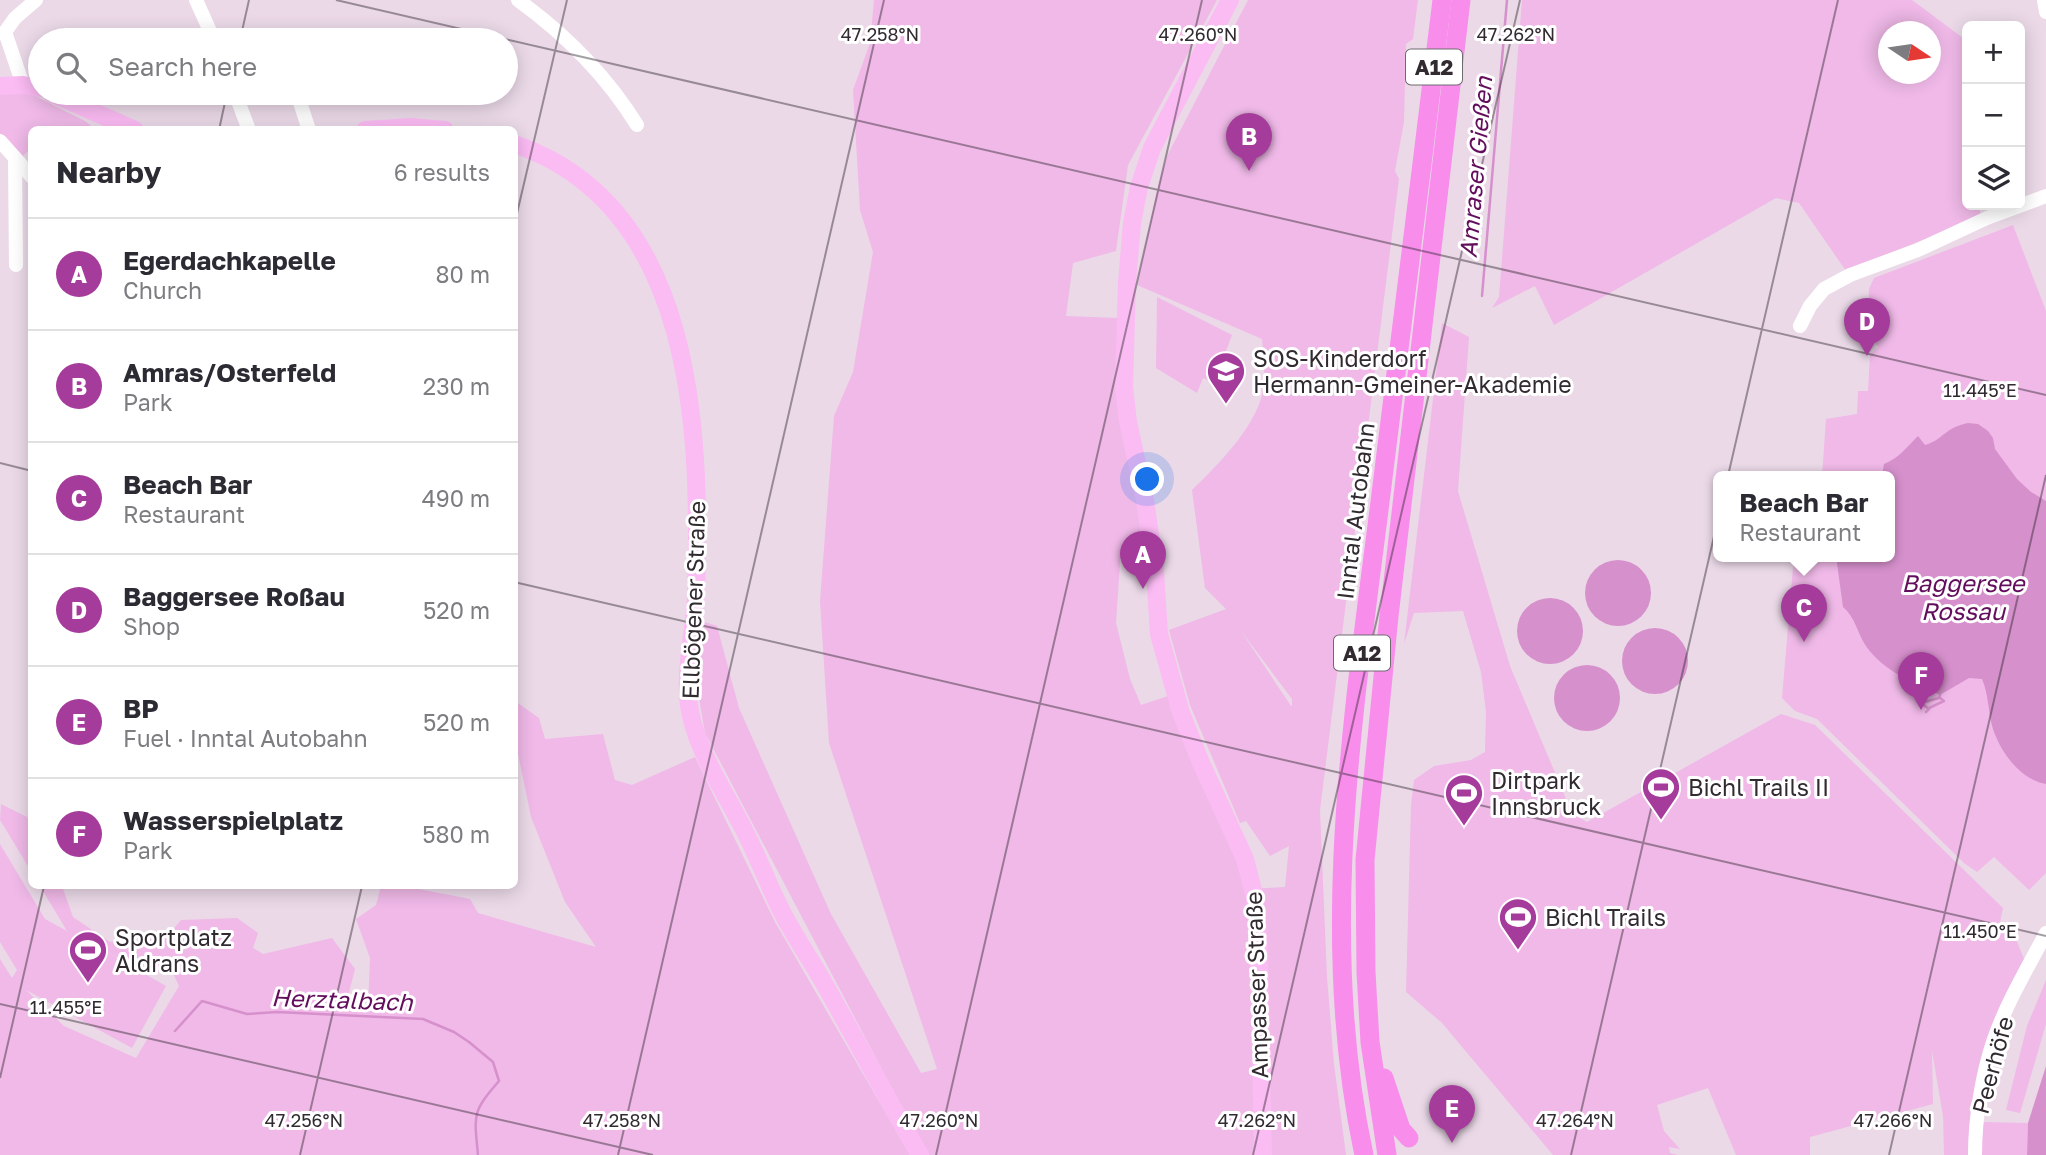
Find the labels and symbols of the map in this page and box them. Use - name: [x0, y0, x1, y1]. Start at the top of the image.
- north arrow: [1878, 21, 1941, 84]
- text: 47.258°N: [841, 23, 919, 45]
- text: 47.260°N: [1158, 23, 1238, 45]
- text: 47.262°N: [1477, 23, 1555, 45]
- road number: A12: [1406, 50, 1462, 84]
- water label: Amraser Gießen: [1453, 74, 1497, 259]
- pin: B: [1226, 113, 1272, 171]
- pin: D: [1844, 298, 1890, 356]
- place label: SOS-Kinderdorf Hermann-Gmeiner-Akademie: [1253, 344, 1572, 398]
- school or university icon: SOS-Kinderdorf Hermann-Gmeiner-Akademie: [1205, 350, 1247, 405]
- text: 11.445°E: [1943, 379, 2017, 401]
- street label: Inntal Autobahn: [1330, 421, 1380, 601]
- your location: [1130, 462, 1164, 496]
- street label: Ellbögener Straße: [676, 500, 710, 700]
- pin: A: [1120, 531, 1166, 589]
- water label: Baggersee Rossau: [1902, 568, 2027, 625]
- pin: C: [1781, 584, 1827, 642]
- road number: A12: [1334, 636, 1390, 670]
- pin: F: [1898, 652, 1944, 710]
- place label: Dirtpark Innsbruck: [1491, 766, 1601, 820]
- sports icon: Bichl Trails II: [1640, 766, 1682, 821]
- sports icon: Dirtpark Innsbruck: [1443, 772, 1485, 827]
- place label: Bichl Trails II: [1688, 773, 1829, 801]
- street label: Ampasser Straße: [1239, 891, 1273, 1079]
- sports icon: Bichl Trails: [1497, 896, 1539, 951]
- place label: Bichl Trails: [1545, 903, 1666, 931]
- text: 11.450°E: [1943, 920, 2017, 942]
- place label: Sportplatz Aldrans: [115, 923, 232, 977]
- sports icon: Sportplatz Aldrans: [67, 929, 109, 984]
- water label: Herztalbach: [271, 982, 414, 1016]
- text: 11.455°E: [30, 996, 102, 1018]
- street label: Peerhöfe: [1966, 1013, 2018, 1117]
- pin: E: [1429, 1085, 1475, 1143]
- text: 47.256°N: [265, 1109, 343, 1131]
- text: 47.258°N: [583, 1109, 661, 1131]
- text: 47.260°N: [899, 1109, 979, 1131]
- text: 47.262°N: [1218, 1109, 1296, 1131]
- text: 47.264°N: [1536, 1109, 1614, 1131]
- text: 47.266°N: [1854, 1109, 1932, 1131]

